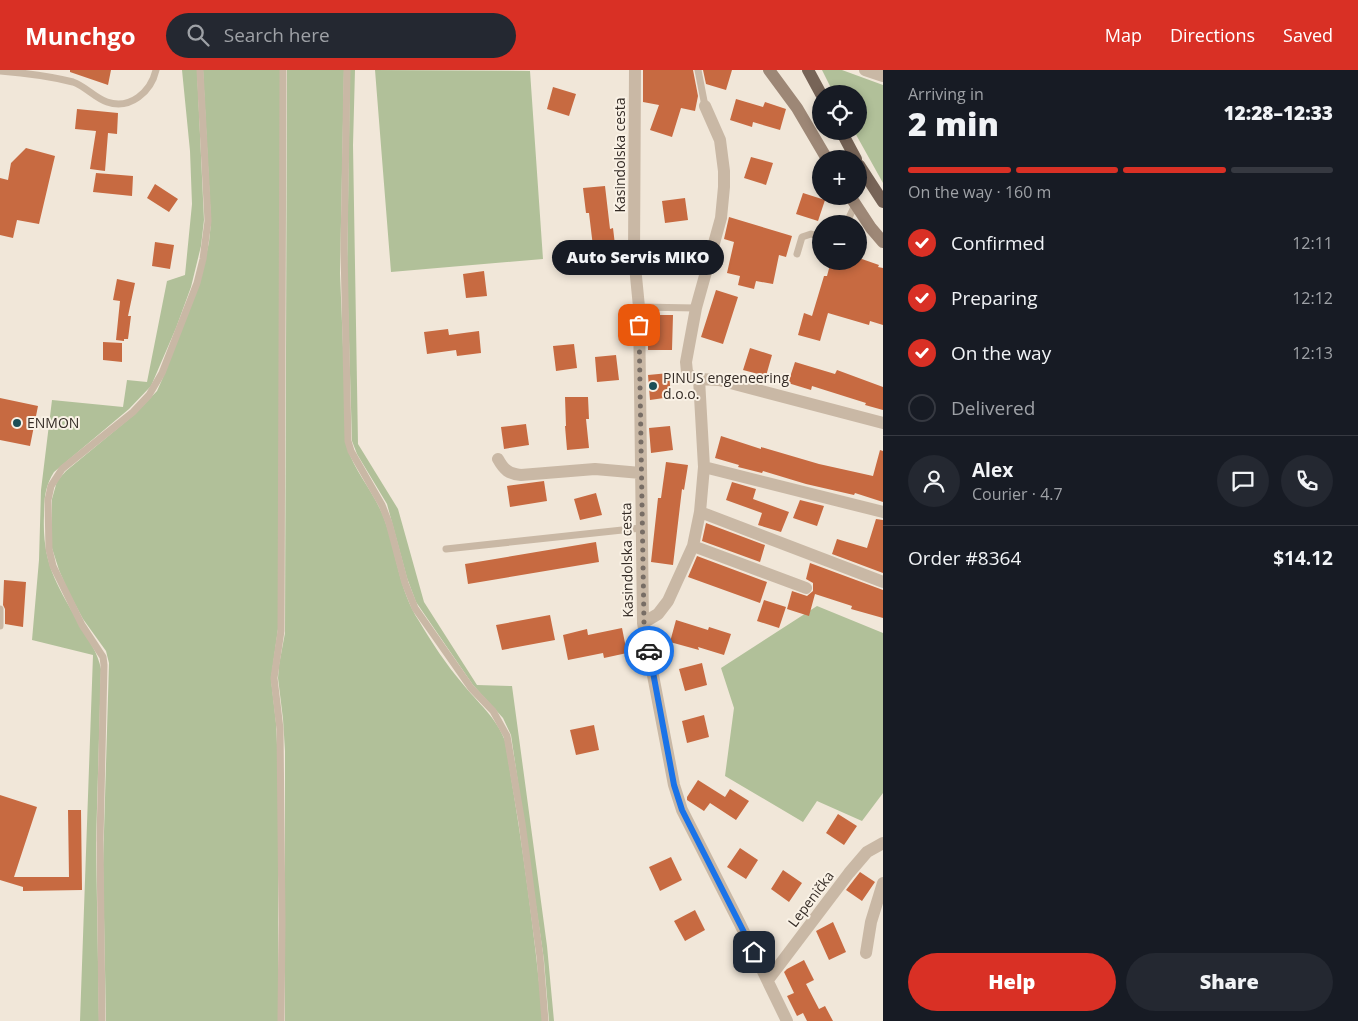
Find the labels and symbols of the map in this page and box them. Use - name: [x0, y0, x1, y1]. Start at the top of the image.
- street label: Kasindolska cesta: [610, 97, 629, 213]
- callout: Auto Servis MIKO: [553, 240, 725, 275]
- pin: [618, 304, 660, 346]
- place label: PINUS engeneering d.o.o.: [663, 368, 789, 403]
- marker: PINUS engeneering d.o.o.: [647, 380, 659, 392]
- place label: ENMON: [27, 413, 79, 432]
- marker: ENMON: [11, 417, 23, 429]
- street label: Kasindolska cesta: [616, 502, 637, 618]
- courier: [624, 626, 674, 676]
- street label: Lepenička: [783, 867, 838, 931]
- pin: [733, 931, 775, 973]

